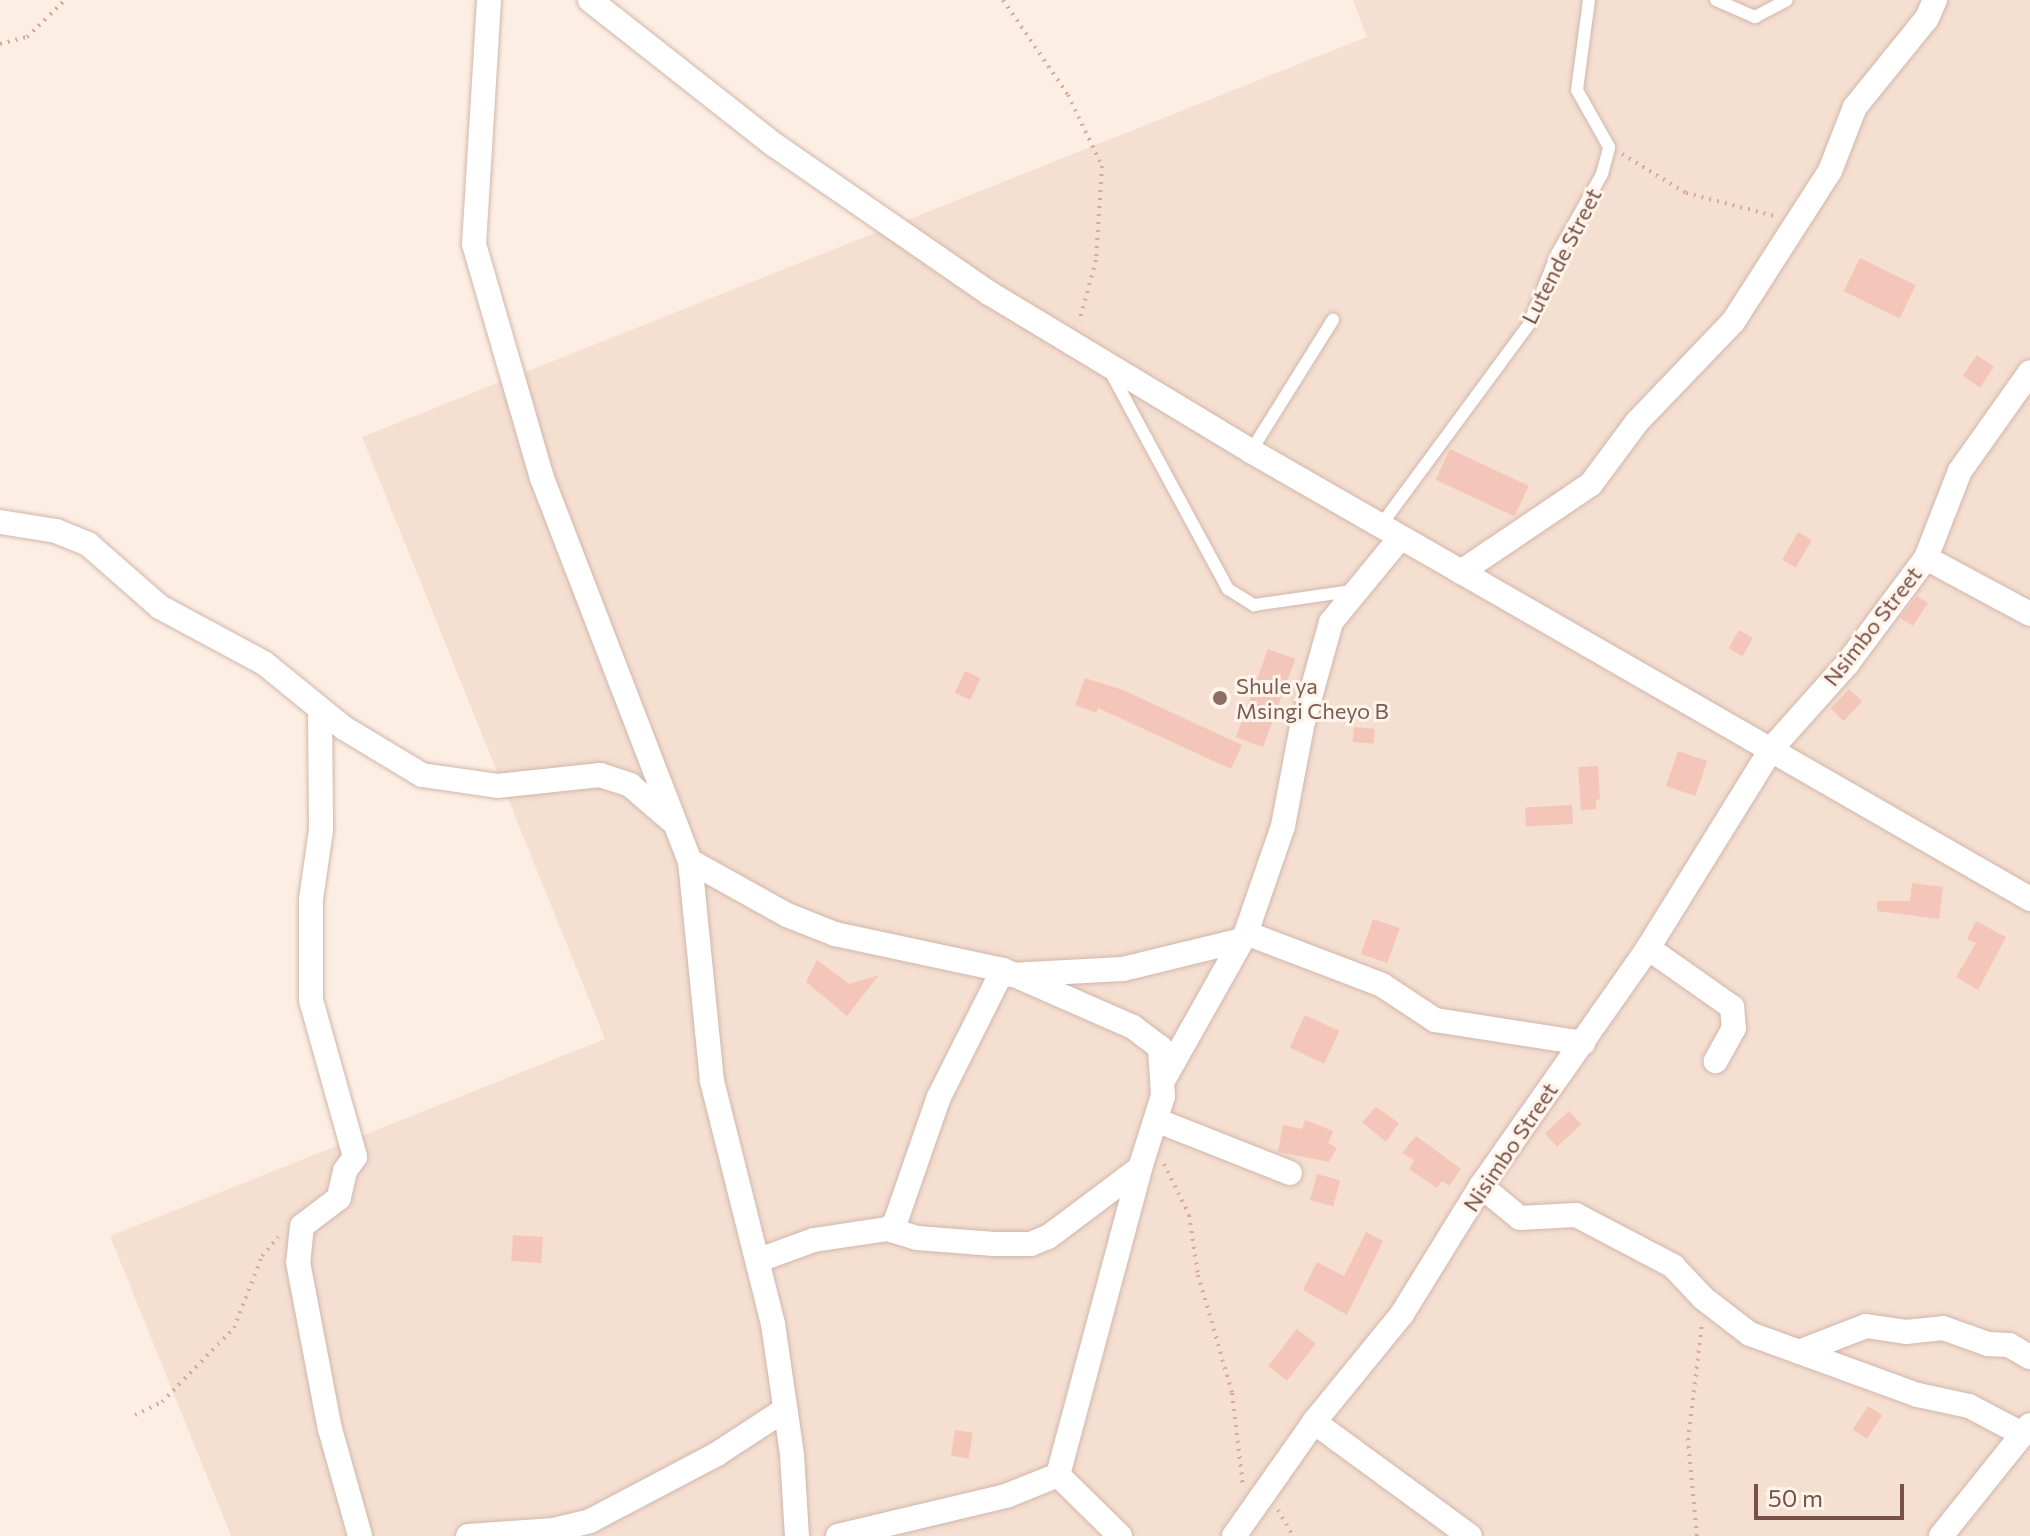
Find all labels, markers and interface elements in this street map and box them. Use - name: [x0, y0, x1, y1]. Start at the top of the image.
- street label: Lutende Street: [1515, 184, 1607, 328]
- street label: Nsimbo Street: [1817, 561, 1927, 691]
- place label: Shule ya Msingi Cheyo B: [1236, 672, 1389, 724]
- marker: Shule ya Msingi Cheyo B: [1211, 689, 1229, 707]
- street label: Nisimbo Street: [1457, 1078, 1563, 1216]
- scale bar: [1758, 1468, 1908, 1518]
- text: 50 m: [1768, 1483, 1823, 1512]

